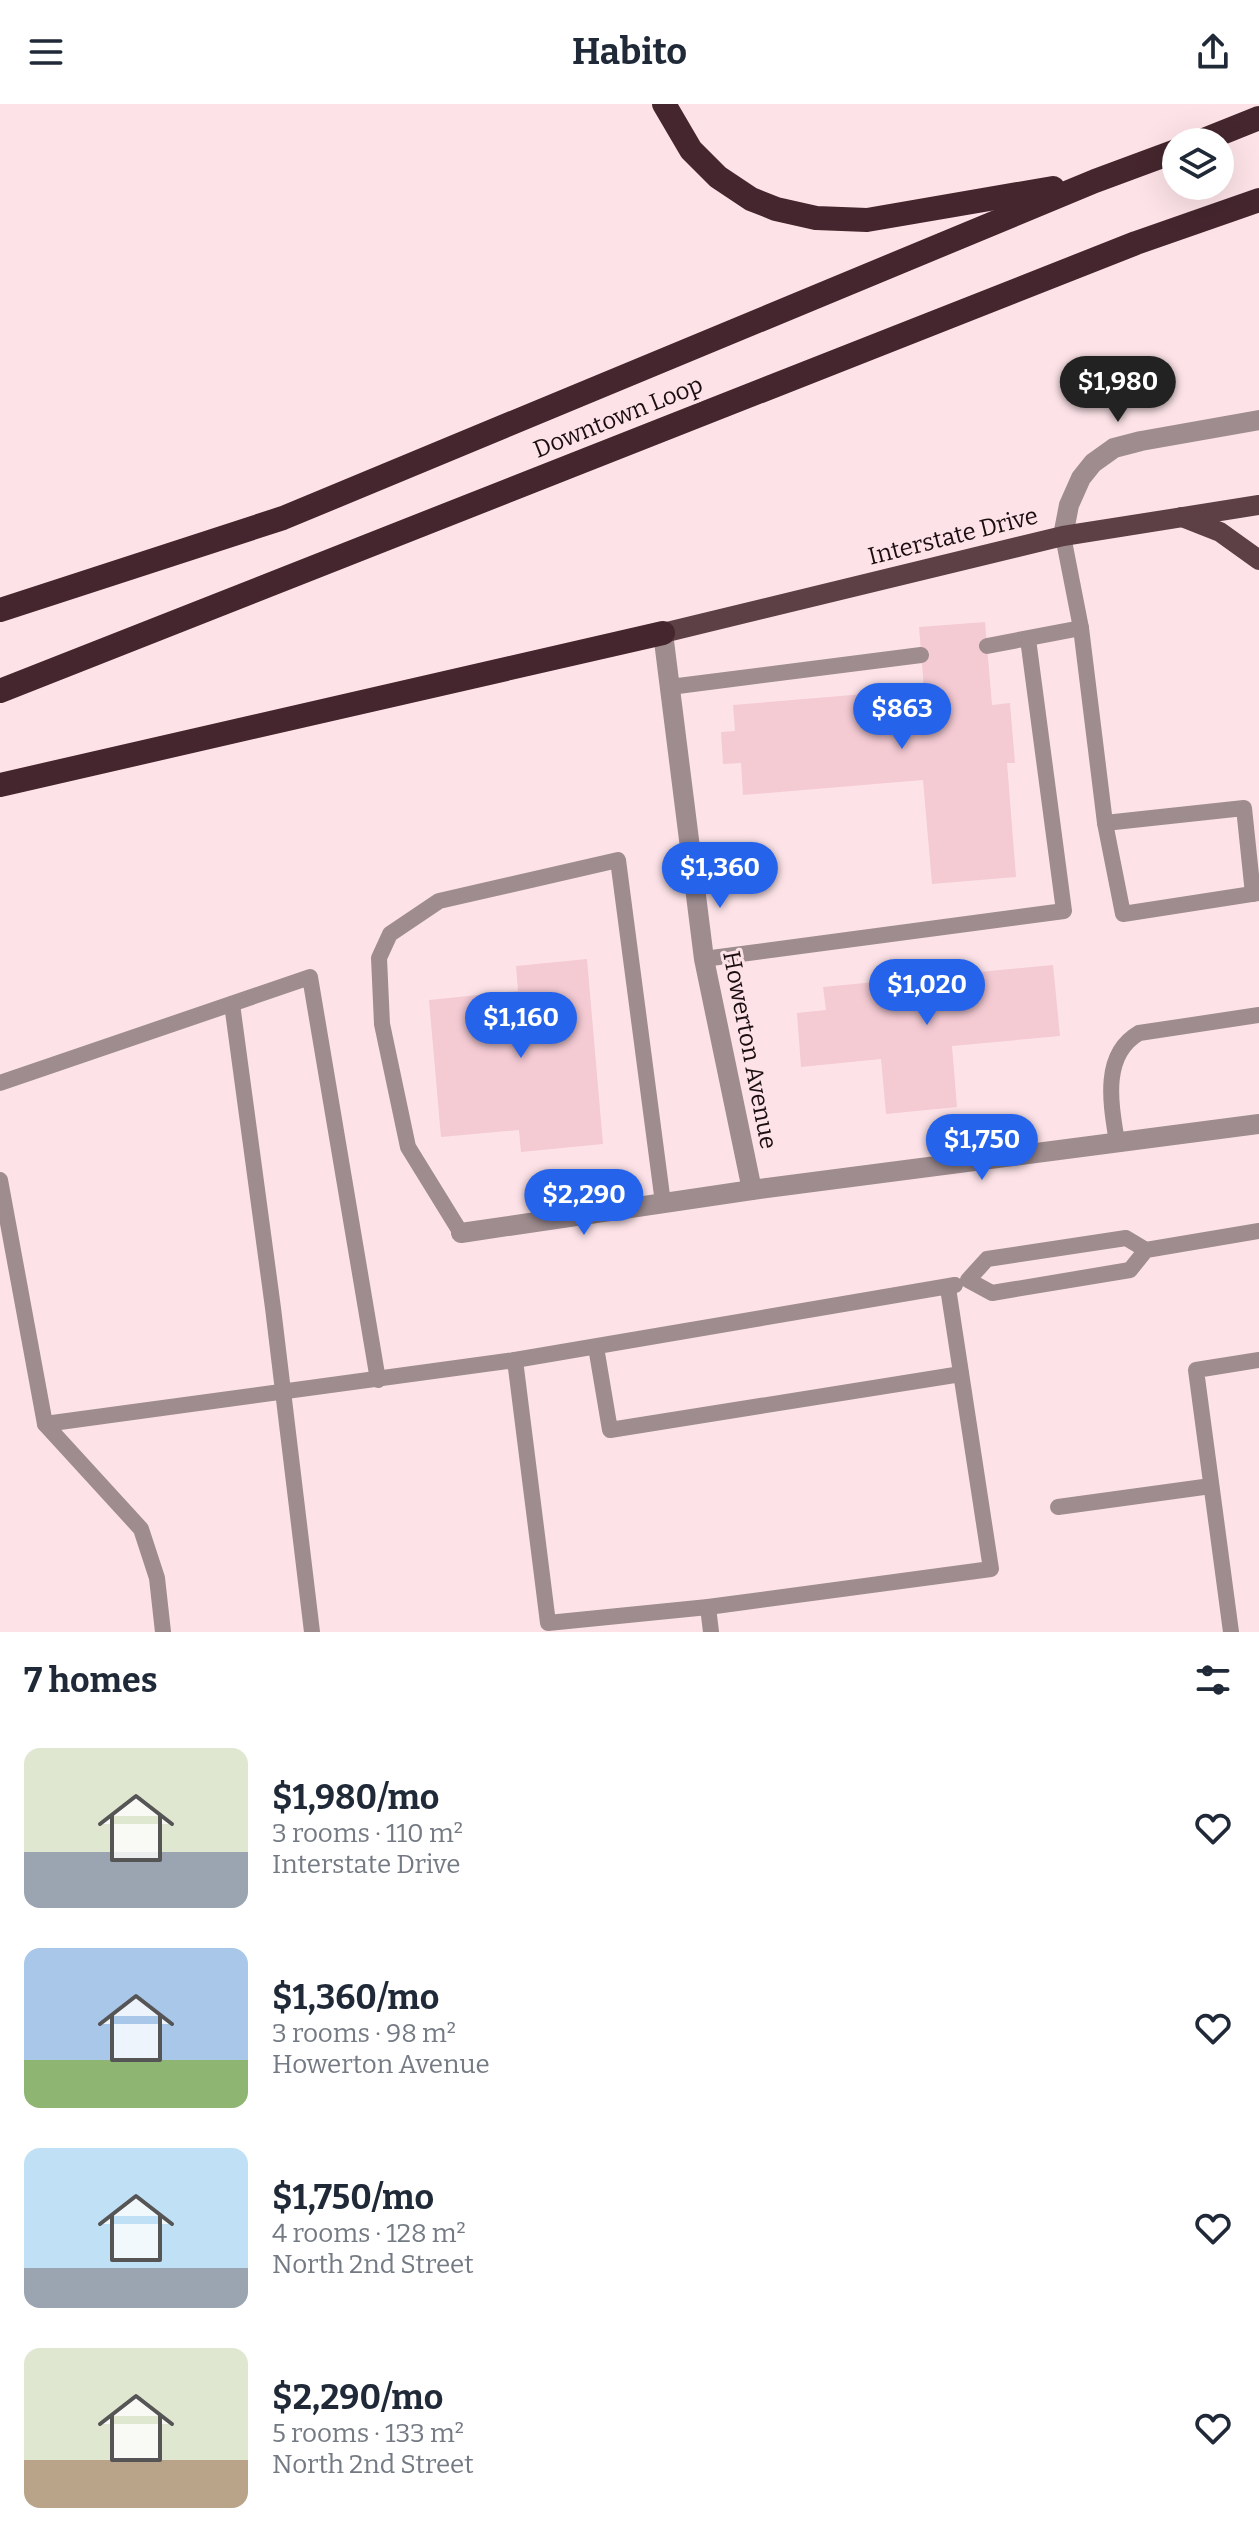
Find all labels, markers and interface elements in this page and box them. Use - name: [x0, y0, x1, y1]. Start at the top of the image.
- icon: menu: [24, 30, 68, 74]
- text: Habito: [572, 30, 687, 74]
- icon: share: [1191, 30, 1235, 74]
- map controls: [1162, 128, 1234, 200]
- button: layers: [1162, 128, 1234, 200]
- pin: $1,980: [1053, 356, 1183, 424]
- text: $1,980: [1078, 366, 1158, 397]
- street label: Downtown Loop: [529, 370, 707, 464]
- street label: Interstate Drive: [865, 501, 1041, 571]
- pin: $863: [855, 683, 949, 751]
- text: $863: [871, 693, 933, 724]
- pin: $1,360: [655, 842, 785, 910]
- text: $1,360: [680, 852, 760, 883]
- street label: Howerton Avenue: [717, 949, 783, 1151]
- pin: $1,020: [862, 959, 992, 1027]
- text: $1,020: [887, 969, 967, 1000]
- pin: $1,160: [456, 992, 586, 1060]
- text: $1,160: [483, 1002, 559, 1033]
- pin: $1,750: [917, 1114, 1047, 1182]
- text: $1,750: [944, 1124, 1020, 1155]
- pin: $2,290: [519, 1169, 649, 1237]
- text: $2,290: [542, 1179, 626, 1210]
- icon: filters: [1191, 1658, 1235, 1702]
- text: 7 homes: [24, 1660, 157, 1701]
- text: $1,980/mo: [272, 1777, 439, 1818]
- icon: home: [88, 1780, 184, 1876]
- icon: heart: [1191, 1806, 1235, 1850]
- text: 3 rooms · 110 m²: [272, 1818, 463, 1849]
- text: Interstate Drive: [272, 1849, 460, 1880]
- text: $1,360/mo: [272, 1977, 439, 2018]
- icon: home: [88, 1980, 184, 2076]
- icon: heart: [1191, 2006, 1235, 2050]
- text: 3 rooms · 98 m²: [272, 2018, 456, 2049]
- text: Howerton Avenue: [272, 2049, 490, 2080]
- text: $1,750/mo: [272, 2177, 434, 2218]
- icon: home: [88, 2180, 184, 2276]
- icon: heart: [1191, 2206, 1235, 2250]
- text: 4 rooms · 128 m²: [272, 2218, 466, 2249]
- text: North 2nd Street: [272, 2249, 474, 2280]
- text: $2,290/mo: [272, 2377, 443, 2418]
- icon: home: [88, 2380, 184, 2476]
- icon: heart: [1191, 2406, 1235, 2450]
- text: 5 rooms · 133 m²: [272, 2418, 464, 2449]
- text: North 2nd Street: [272, 2449, 474, 2480]

